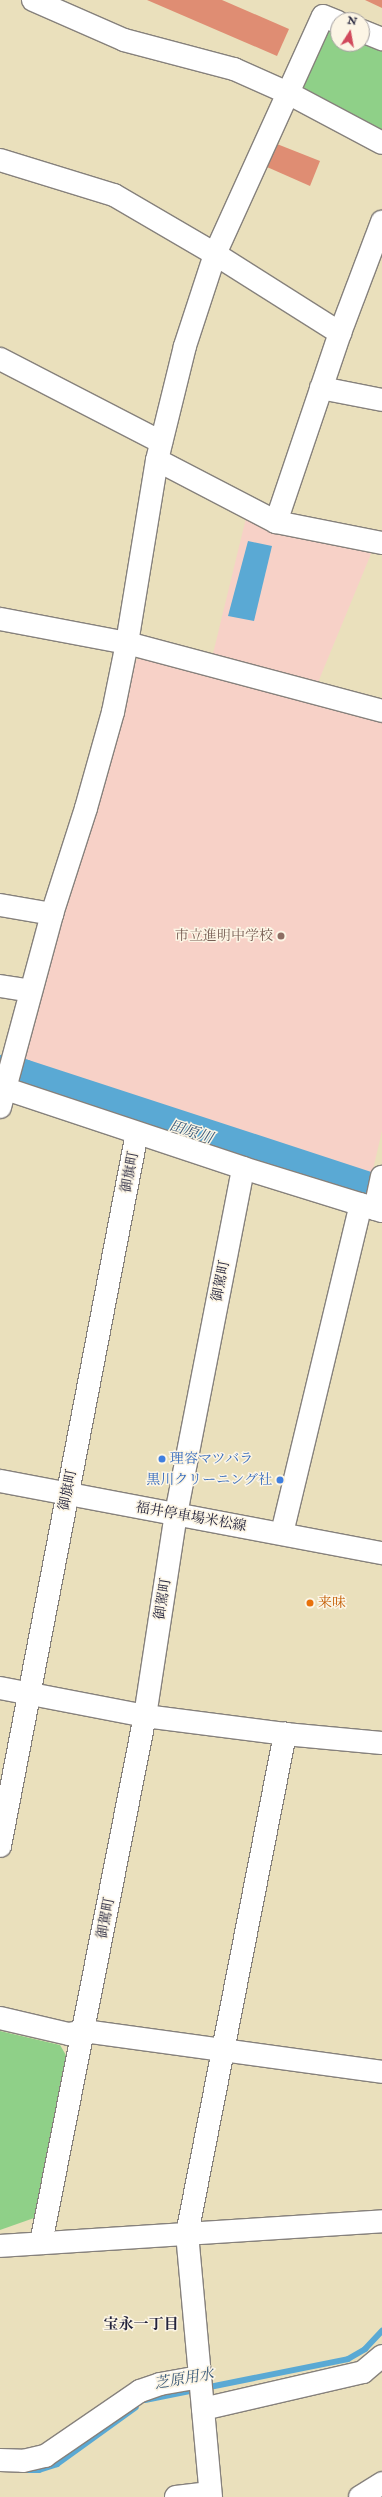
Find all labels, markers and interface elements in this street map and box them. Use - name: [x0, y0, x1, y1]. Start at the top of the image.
- north arrow: [330, 12, 370, 52]
- text: N: [346, 13, 358, 29]
- place label: 市立進明中学校: [175, 928, 273, 944]
- marker: 市立進明中学校: [276, 931, 286, 941]
- water label: 田原川: [167, 1116, 215, 1148]
- street label: 御旗町: [118, 1150, 142, 1194]
- street label: 御駕町: [209, 1259, 233, 1303]
- place label: 理容マツバラ: [170, 1451, 254, 1467]
- marker: 理容マツバラ: [157, 1454, 167, 1464]
- street label: 御旗町: [56, 1468, 80, 1512]
- place label: 黒川クリーニング社: [146, 1472, 272, 1488]
- marker: 黒川クリーニング社: [275, 1475, 285, 1485]
- street label: 福井停車場米松線: [134, 1499, 248, 1535]
- street label: 御駕町: [151, 1577, 175, 1621]
- place label: 来味: [318, 1595, 346, 1611]
- marker: 来味: [305, 1598, 315, 1608]
- street label: 御駕町: [94, 1896, 118, 1940]
- district label: 宝永一丁目: [104, 2316, 178, 2334]
- water label: 芝原用水: [153, 2365, 215, 2393]

